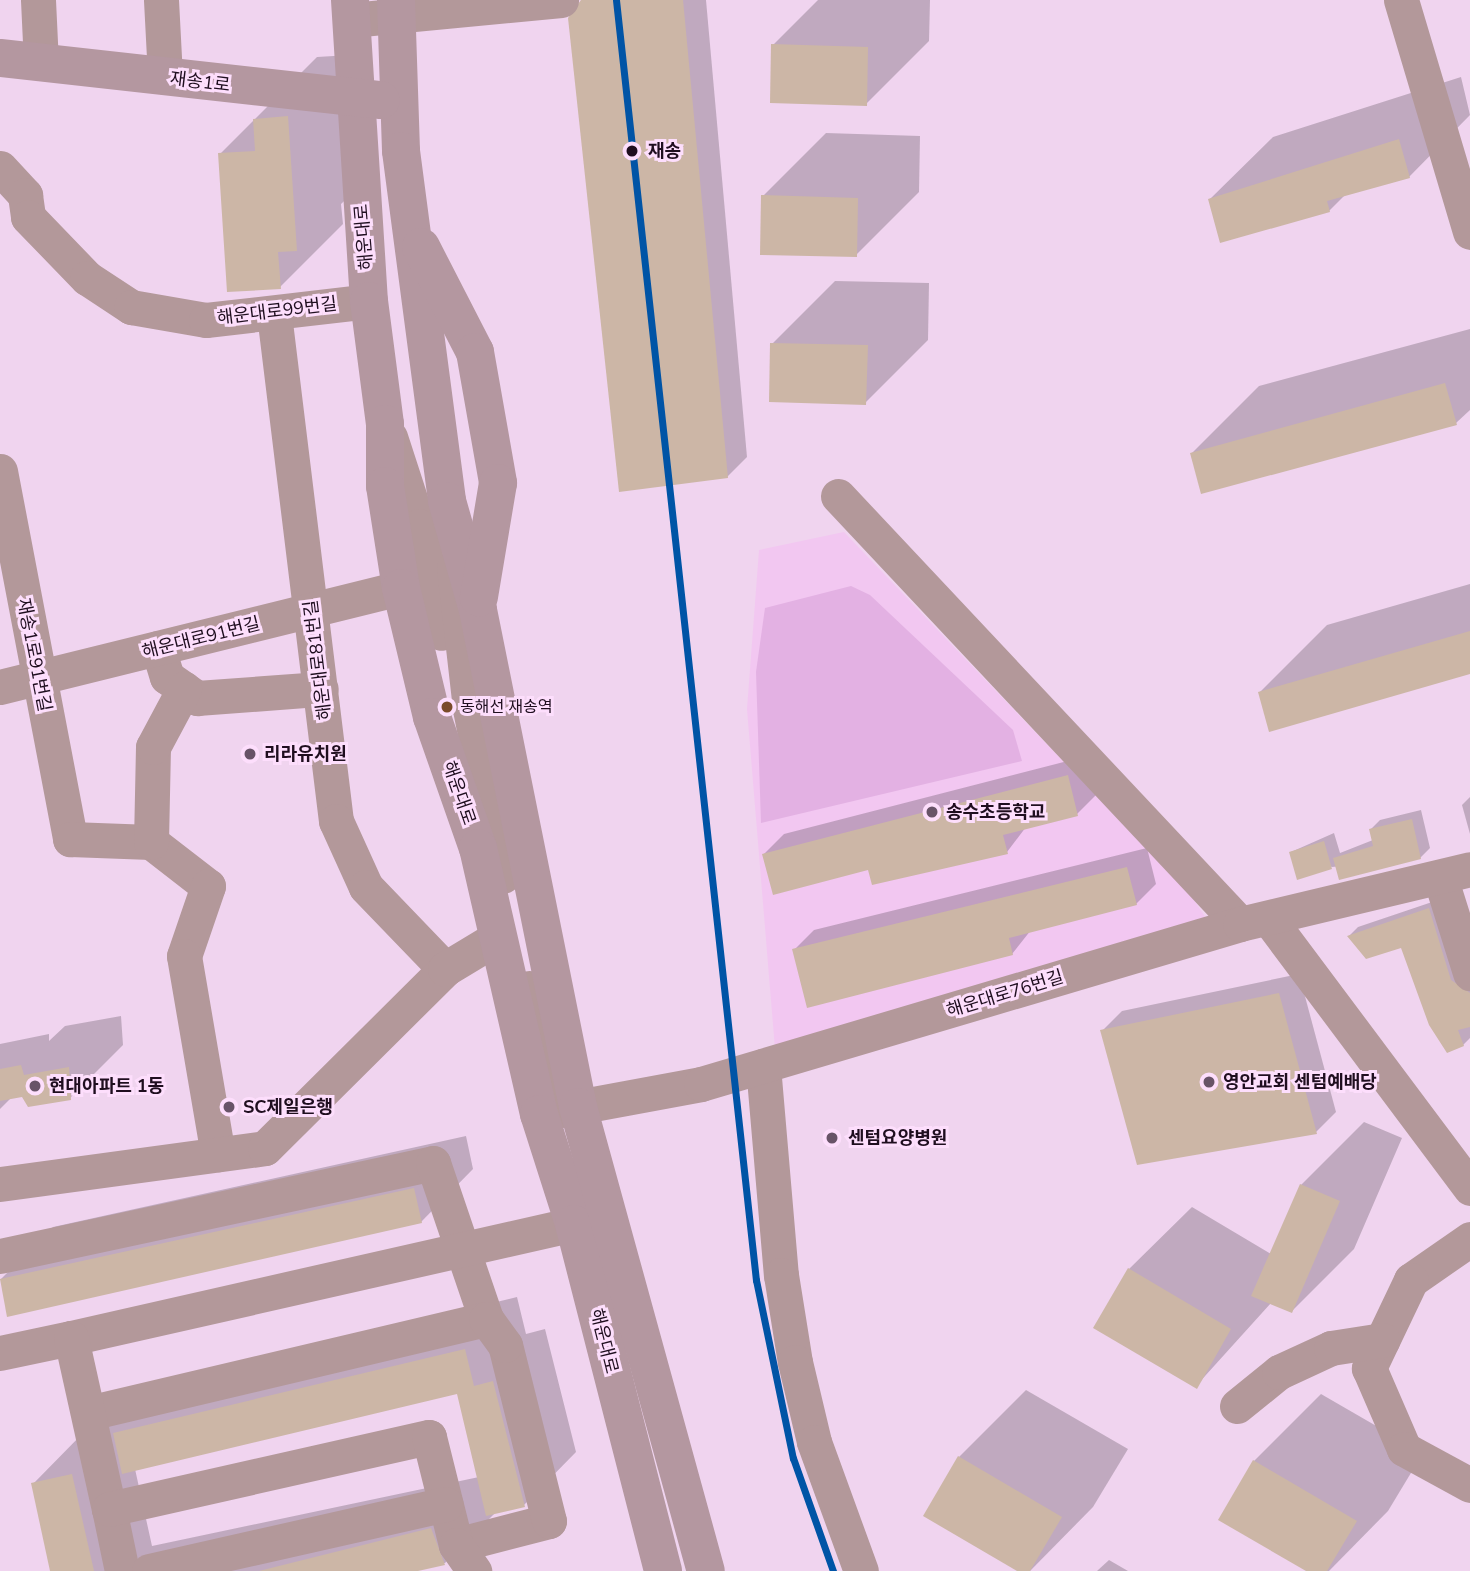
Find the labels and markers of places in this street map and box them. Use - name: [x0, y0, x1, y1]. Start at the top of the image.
- place label: 재송: [648, 140, 681, 162]
- marker: 재송: [622, 141, 642, 161]
- place label: 동해선 재송역: [460, 697, 552, 717]
- marker: 동해선 재송역: [440, 700, 454, 714]
- place label: 리라유치원: [264, 743, 347, 765]
- marker: 리라유치원: [242, 746, 258, 762]
- place label: 송수초등학교: [946, 801, 1045, 823]
- marker: 송수초등학교: [924, 804, 940, 820]
- place label: 영안교회 센텀예배당: [1223, 1071, 1377, 1093]
- marker: 영안교회 센텀예배당: [1201, 1074, 1217, 1090]
- place label: 현대아파트 1동: [49, 1075, 164, 1097]
- marker: 현대아파트 1동: [27, 1078, 43, 1094]
- place label: SC제일은행: [243, 1096, 333, 1118]
- marker: SC제일은행: [221, 1099, 237, 1115]
- place label: 센텀요양병원: [848, 1127, 947, 1149]
- marker: 센텀요양병원: [822, 1128, 842, 1148]

